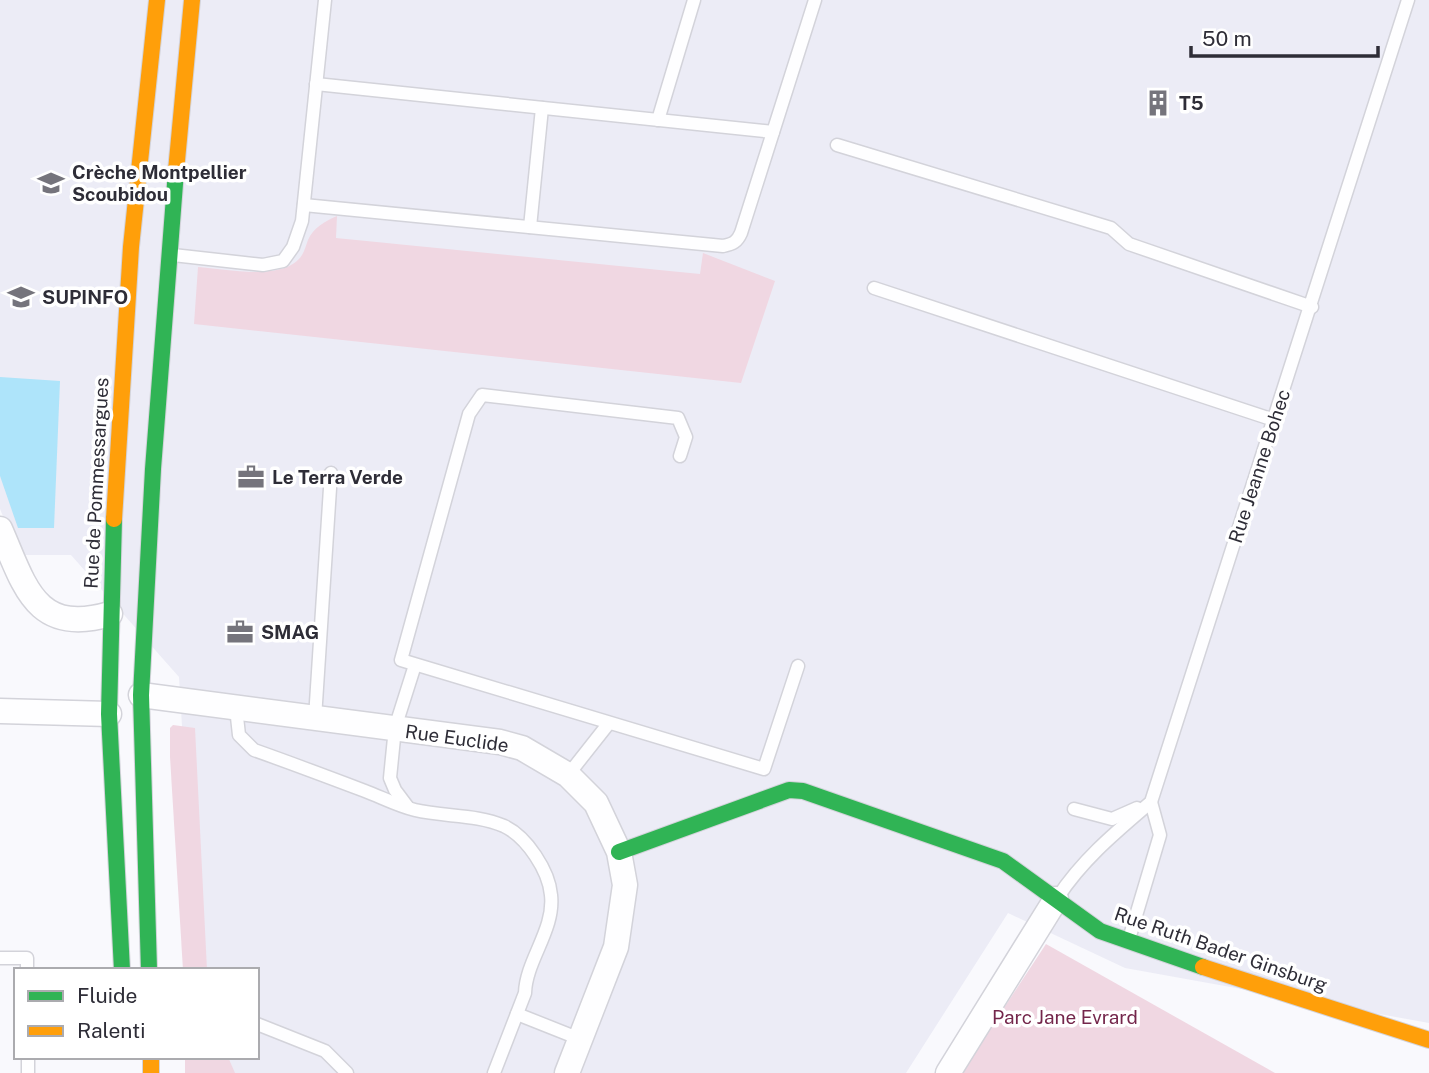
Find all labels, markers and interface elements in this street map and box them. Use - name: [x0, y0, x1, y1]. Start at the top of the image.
- scale bar: [1191, 14, 1378, 58]
- text: 50 m: [1202, 26, 1252, 51]
- building icon: T5: [1143, 88, 1173, 118]
- place label: T5: [1179, 92, 1204, 114]
- place label: Crèche Montpellier Scoubidou: [72, 161, 247, 205]
- school or university icon: Crèche Montpellier Scoubidou: [36, 168, 66, 198]
- school or university icon: SUPINFO: [6, 282, 36, 312]
- place label: SUPINFO: [42, 286, 128, 308]
- street label: Rue de Pommessargues: [79, 377, 113, 589]
- street label: Rue Jeanne Bohec: [1224, 386, 1294, 546]
- office icon: Le Terra Verde: [236, 462, 266, 492]
- place label: Le Terra Verde: [272, 466, 403, 488]
- office icon: SMAG: [225, 617, 255, 647]
- place label: SMAG: [261, 621, 319, 643]
- street label: Rue Euclide: [404, 720, 510, 756]
- street label: Rue Ruth Bader Ginsburg: [1112, 902, 1330, 996]
- legend: [14, 968, 259, 1059]
- text: Fluide: [77, 983, 137, 1008]
- park label: Parc Jane Evrard: [992, 1006, 1138, 1028]
- text: Ralenti: [77, 1018, 145, 1043]

